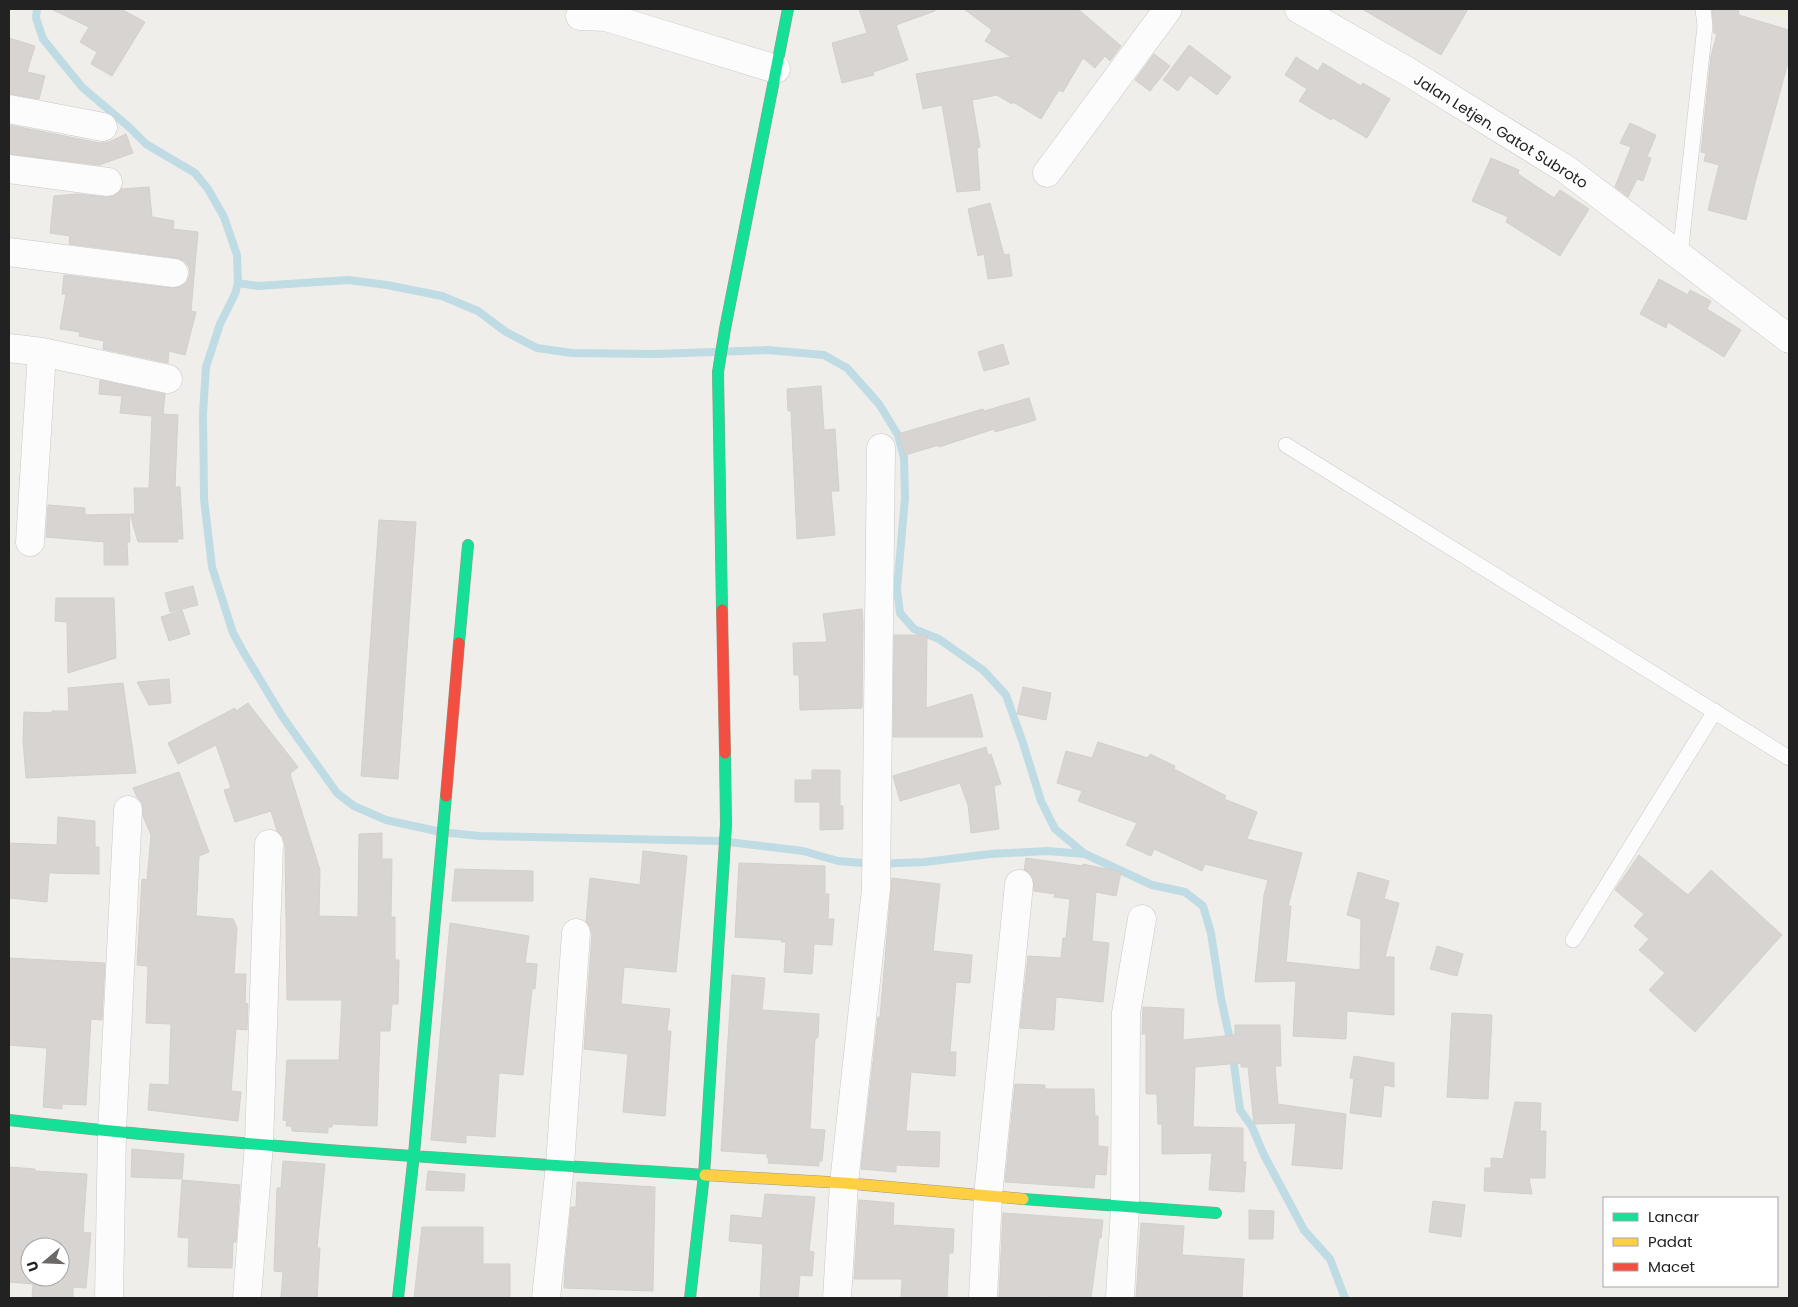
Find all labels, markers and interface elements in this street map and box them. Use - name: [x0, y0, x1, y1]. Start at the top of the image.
- street label: Jalan Letjen. Gatot Subroto: [1410, 69, 1592, 193]
- legend: [1603, 1197, 1778, 1287]
- text: Lancar: [1648, 1206, 1699, 1227]
- text: Padat: [1648, 1231, 1693, 1252]
- north arrow: [20, 1237, 70, 1287]
- text: Macet: [1648, 1256, 1695, 1277]
- text: U: [22, 1258, 44, 1274]

